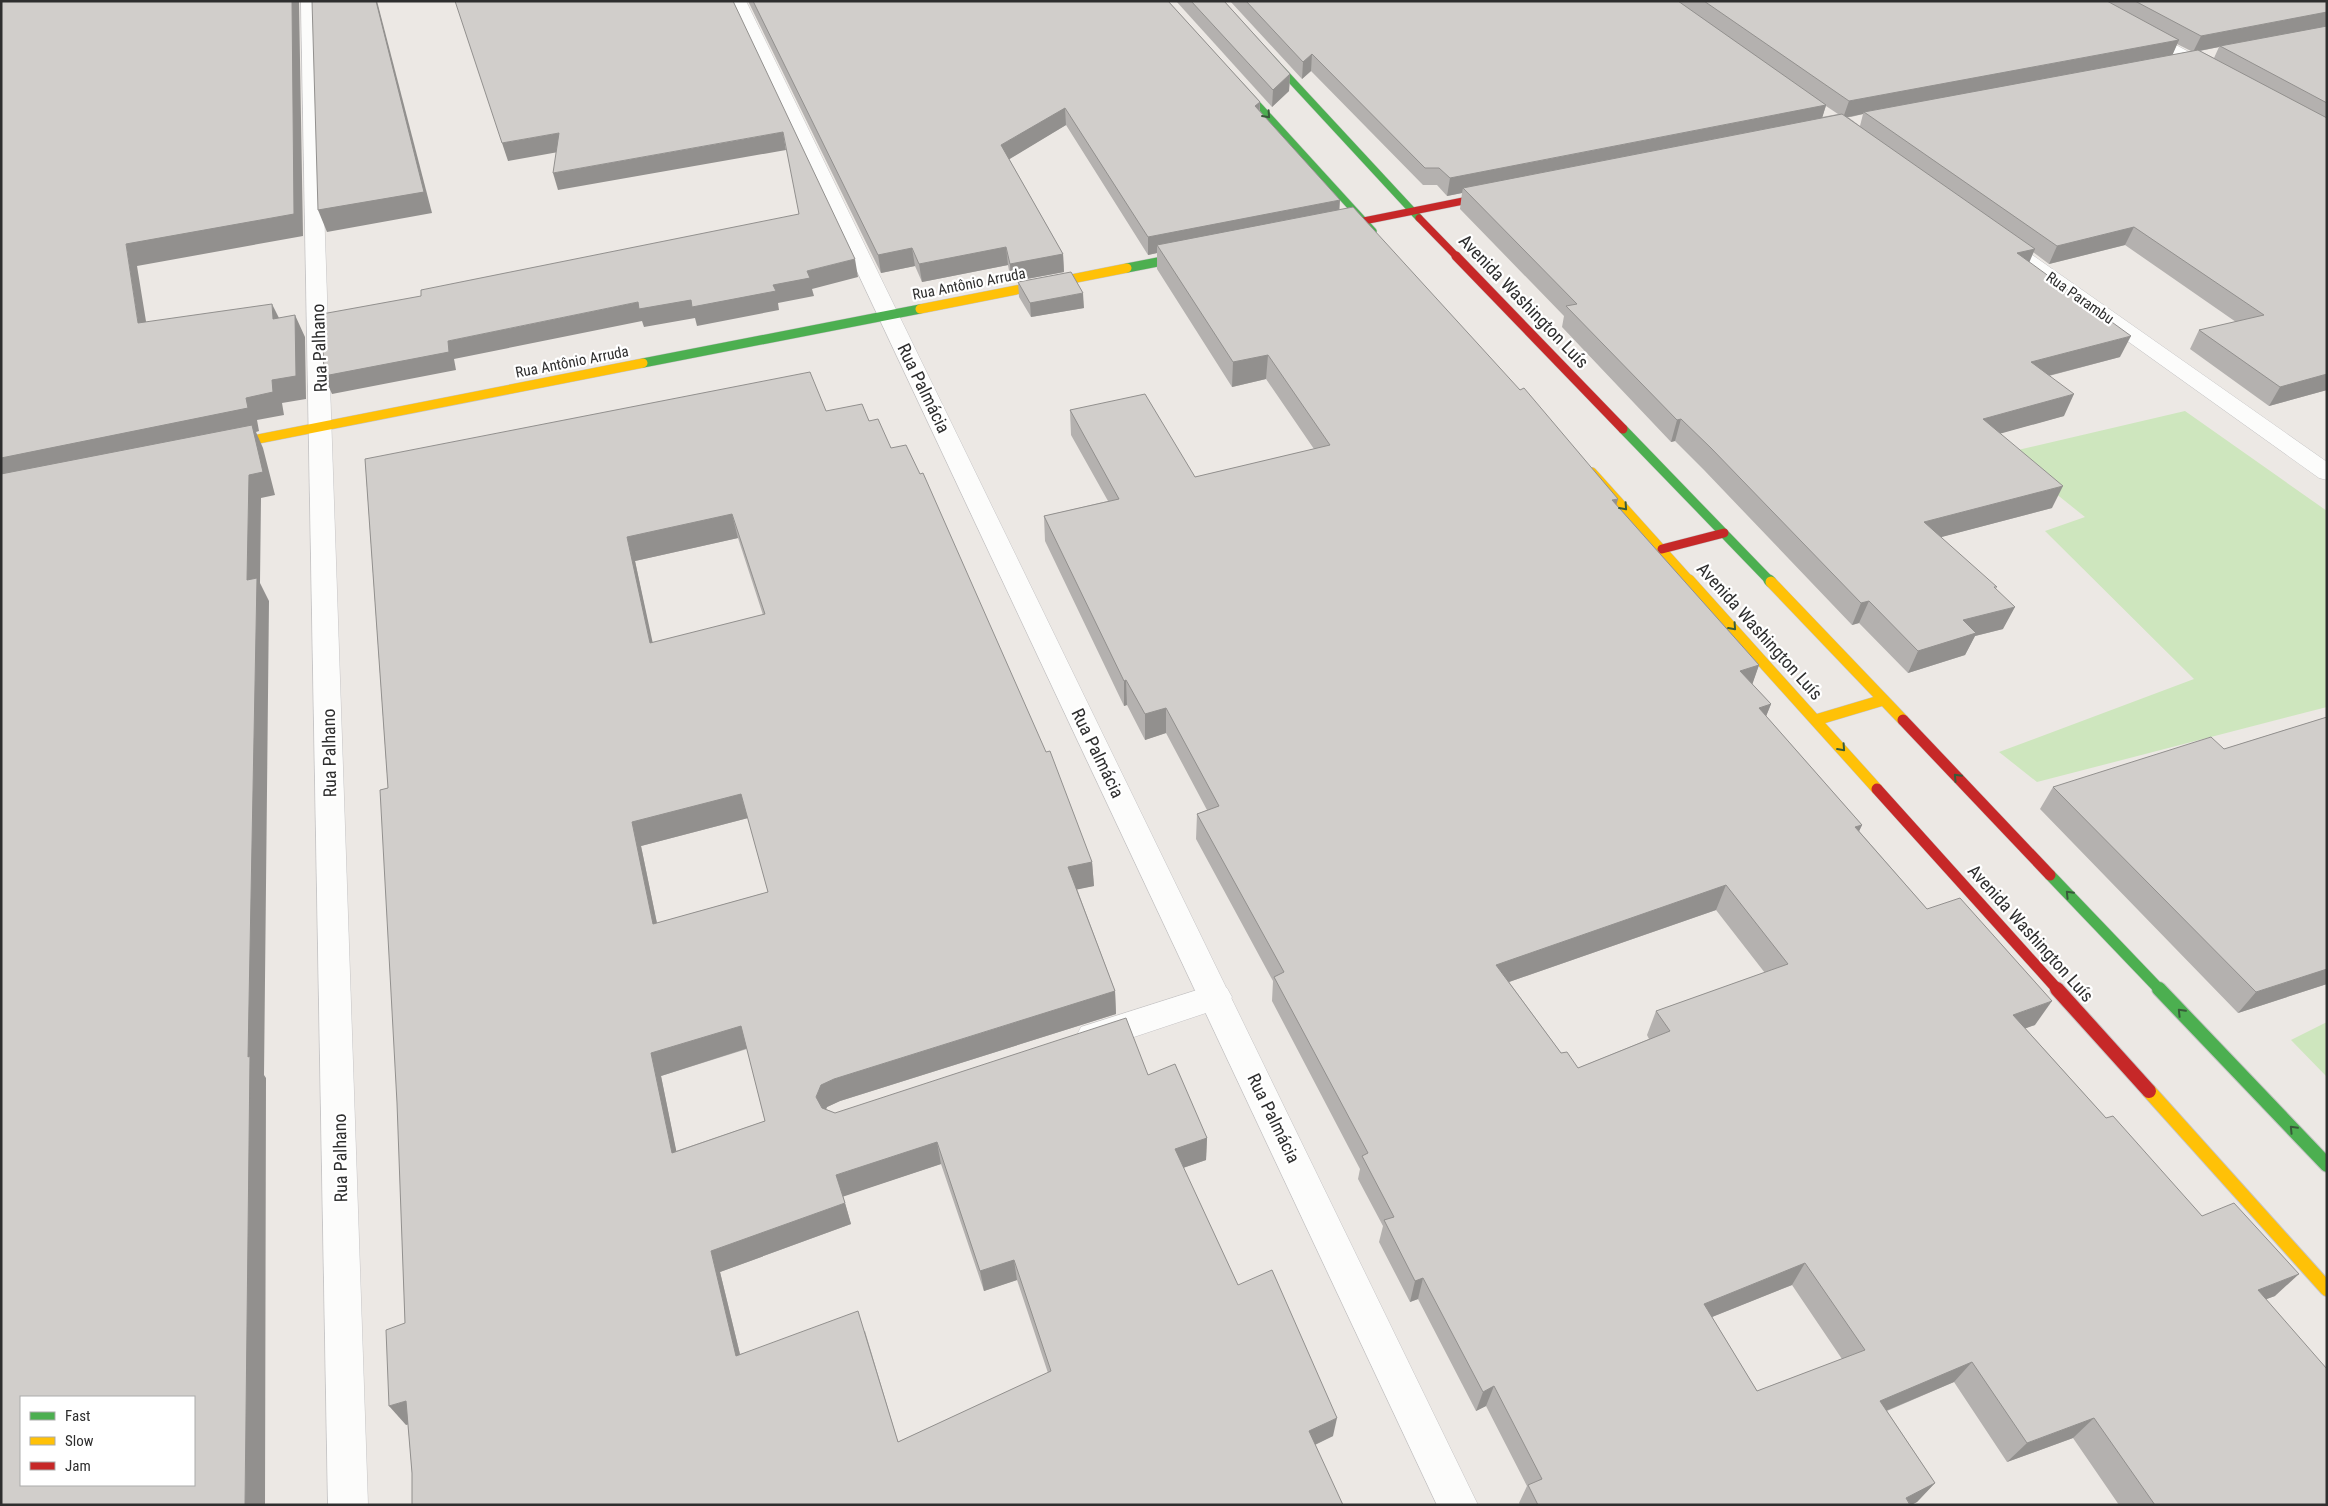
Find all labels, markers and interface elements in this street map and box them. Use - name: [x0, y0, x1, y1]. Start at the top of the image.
- one-way arrow: [1261, 110, 1270, 119]
- street label: Avenida Washington Luís: [1455, 230, 1593, 372]
- street label: Rua Antônio Arruda: [911, 264, 1027, 304]
- street label: Rua Parambu: [2043, 268, 2117, 328]
- street label: Rua Palhano: [307, 303, 331, 393]
- street label: Rua Palmácia: [893, 340, 955, 436]
- street label: Rua Antônio Arruda: [514, 342, 630, 382]
- one-way arrow: [1618, 501, 1627, 510]
- street label: Avenida Washington Luís: [1693, 558, 1827, 704]
- one-way arrow: [1727, 622, 1736, 631]
- street label: Rua Palmácia: [1067, 705, 1129, 801]
- street label: Rua Palhano: [318, 708, 340, 798]
- one-way arrow: [1836, 743, 1845, 752]
- one-way arrow: [1953, 773, 1962, 782]
- street label: Avenida Washington Luís: [1964, 860, 2098, 1006]
- one-way arrow: [2066, 891, 2075, 900]
- one-way arrow: [2178, 1009, 2187, 1018]
- street label: Rua Palmácia: [1243, 1070, 1305, 1166]
- street label: Rua Palhano: [329, 1113, 351, 1203]
- one-way arrow: [2290, 1126, 2299, 1135]
- legend: [20, 1396, 195, 1486]
- text: Fast: [65, 1407, 90, 1425]
- text: Slow: [65, 1432, 94, 1450]
- text: Jam: [65, 1457, 91, 1475]

